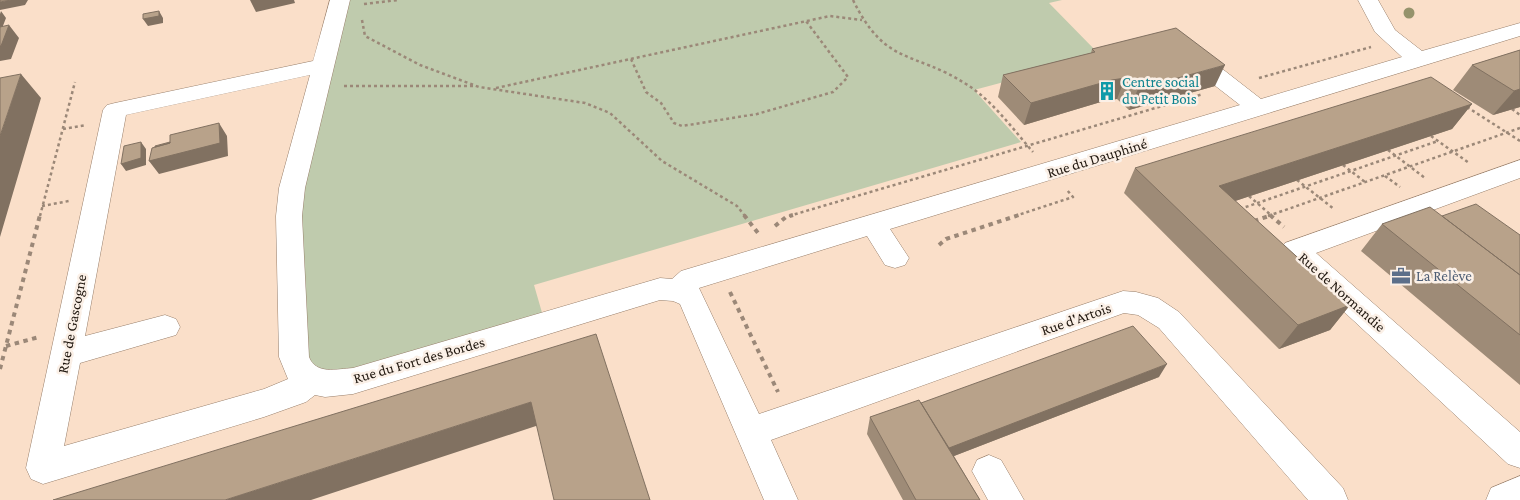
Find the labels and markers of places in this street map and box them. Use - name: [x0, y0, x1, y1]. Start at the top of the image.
- place label: Centre social du Petit Bois: [1122, 74, 1199, 107]
- building icon: Centre social du Petit Bois: [1096, 80, 1118, 102]
- office icon: La Relève: [1390, 265, 1412, 287]
- place label: La Relève: [1416, 268, 1472, 284]

